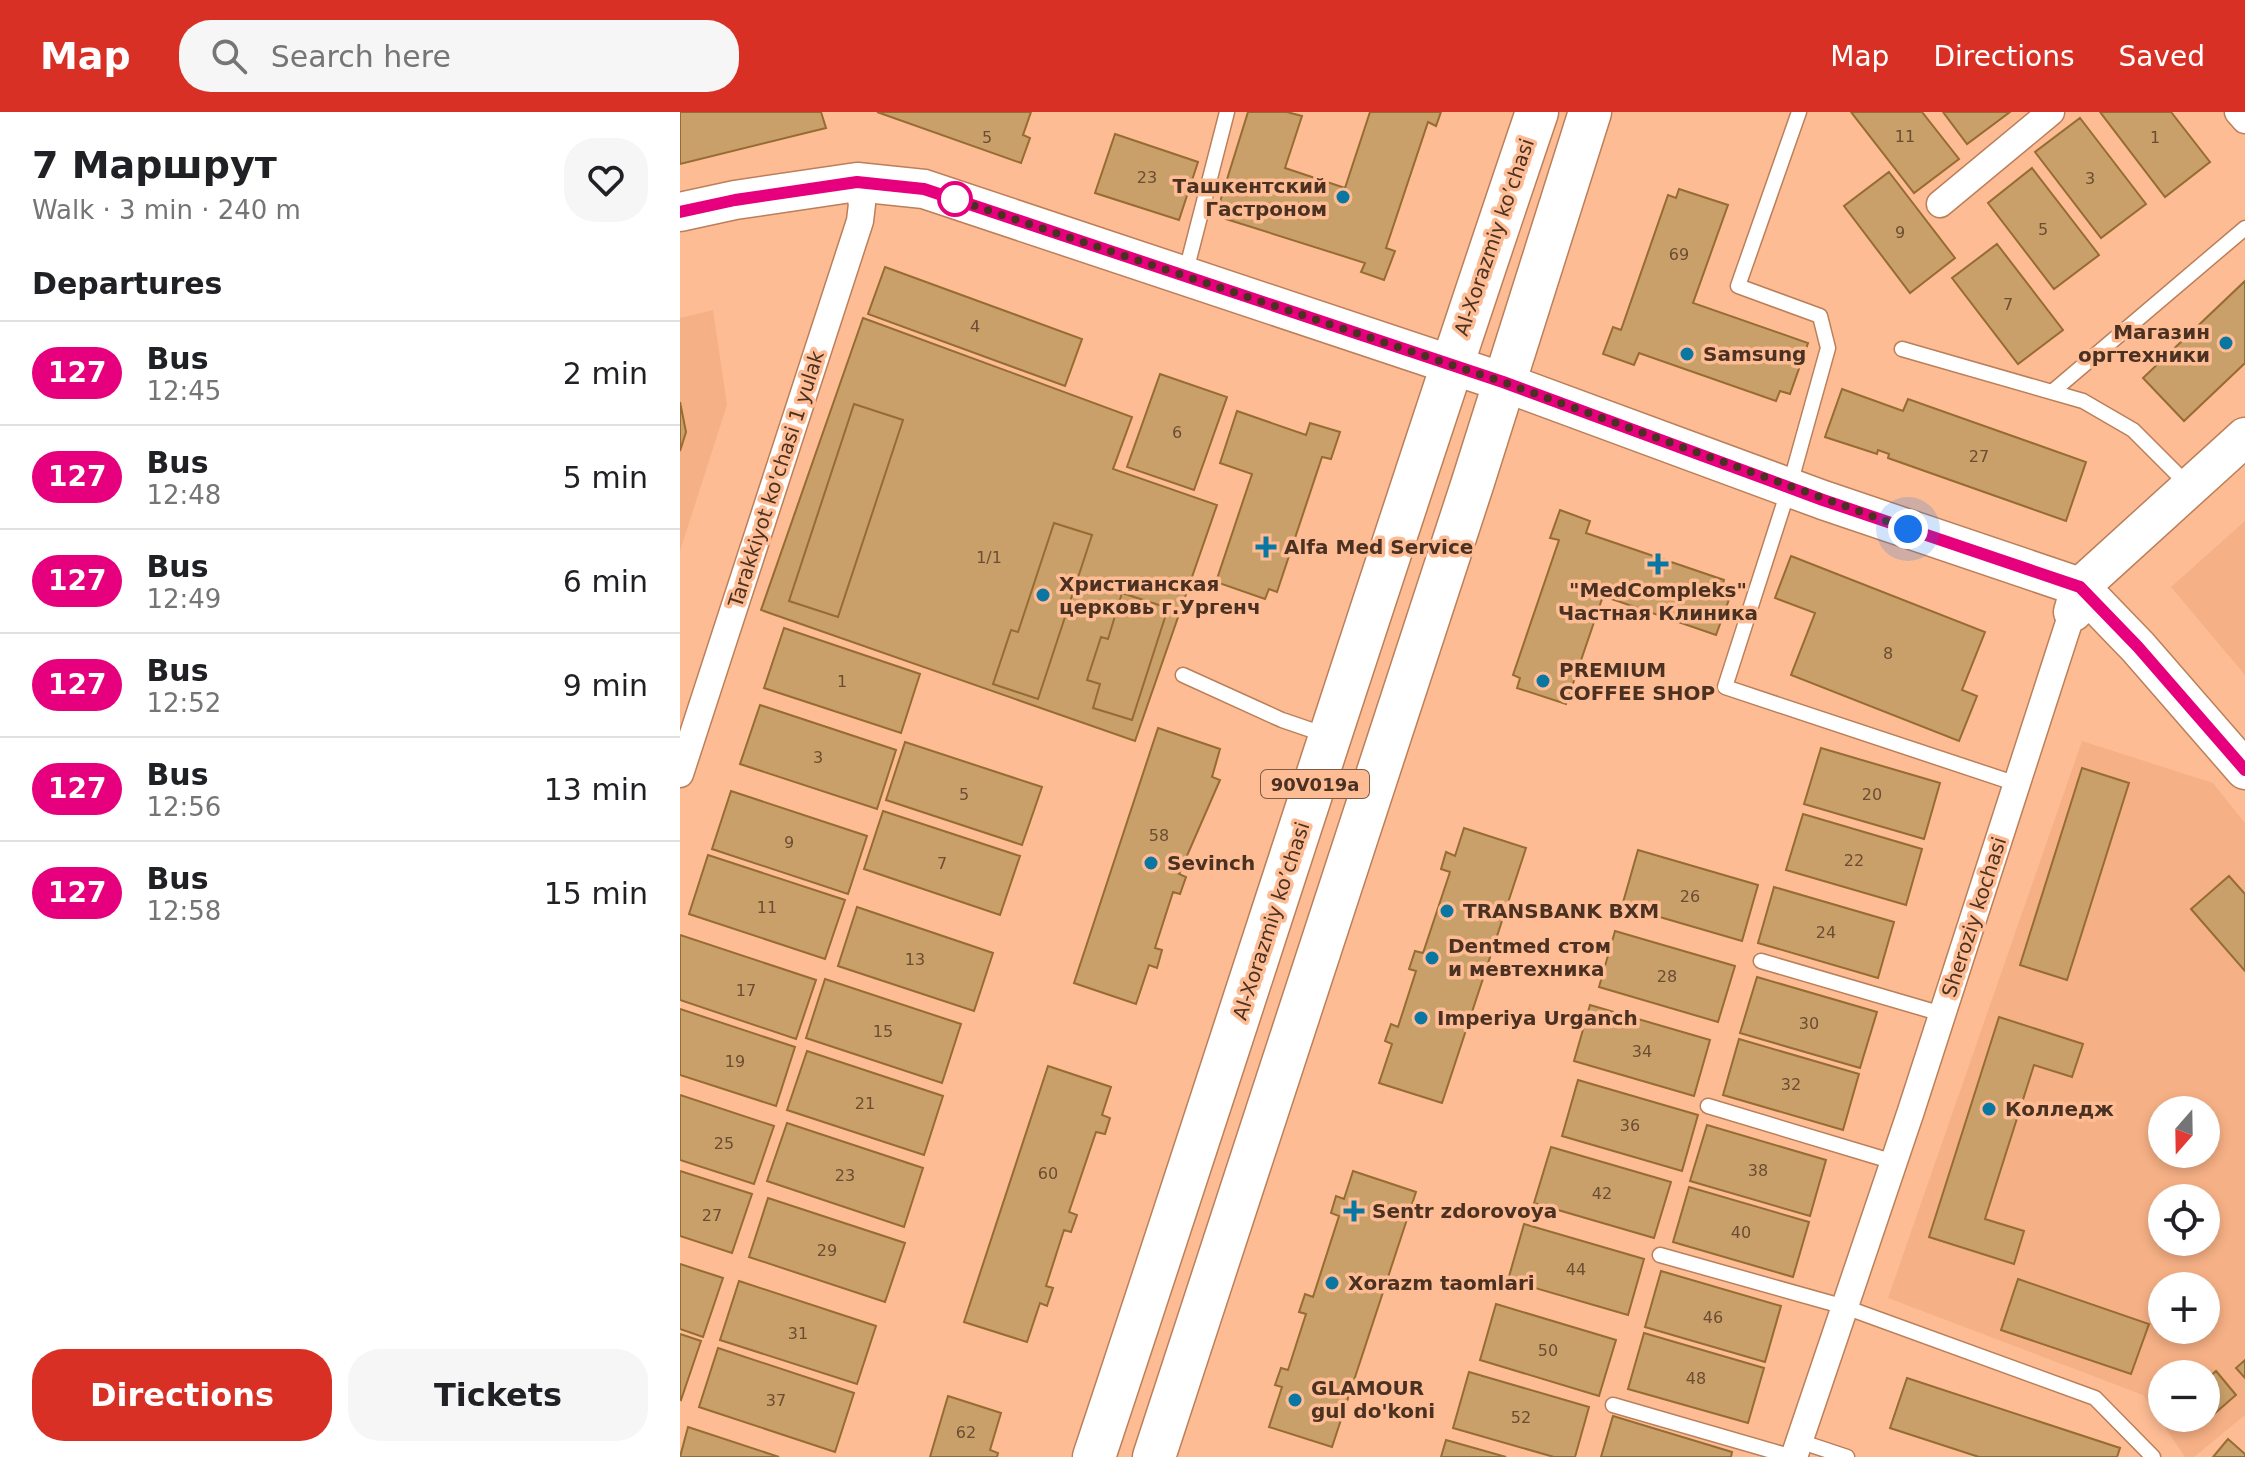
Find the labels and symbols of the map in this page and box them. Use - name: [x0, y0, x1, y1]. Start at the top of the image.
- house number: 11: [1895, 127, 1915, 146]
- house number: 5: [982, 128, 992, 147]
- house number: 1: [2150, 128, 2160, 147]
- street label: Al-Xorazmiy ko’chasi: [1449, 135, 1539, 339]
- house number: 23: [1137, 168, 1157, 187]
- house number: 3: [2085, 169, 2095, 188]
- place label: Ташкентский Гастроном: [1173, 174, 1327, 221]
- unlabelled marker: [938, 182, 972, 216]
- marker: Ташкентский Гастроном: [1334, 188, 1352, 206]
- house number: 5: [2038, 220, 2048, 239]
- house number: 9: [1895, 223, 1905, 242]
- house number: 69: [1669, 245, 1689, 264]
- house number: 7: [2003, 295, 2013, 314]
- house number: 4: [970, 317, 980, 336]
- place label: Магазин оргтехники: [2078, 320, 2210, 367]
- marker: Магазин оргтехники: [2217, 334, 2235, 352]
- place label: Samsung: [1703, 342, 1806, 366]
- marker: Samsung: [1678, 345, 1696, 363]
- street label: Tarakkiyot ko'chasi 1 yulak: [723, 347, 829, 611]
- house number: 6: [1172, 423, 1182, 442]
- house number: 27: [1969, 447, 1989, 466]
- your location: [1888, 509, 1928, 549]
- place label: Alfa Med Service: [1284, 535, 1473, 559]
- marker: Alfa Med Service: [1255, 536, 1277, 558]
- house number: 1/1: [976, 548, 1002, 567]
- marker: "MedCompleks" Частная Клиника: [1647, 553, 1669, 575]
- place label: Христианская церковь г.Ургенч: [1059, 572, 1261, 619]
- place label: "MedCompleks" Частная Клиника: [1558, 578, 1758, 625]
- marker: Христианская церковь г.Ургенч: [1034, 586, 1052, 604]
- house number: 8: [1883, 644, 1893, 663]
- place label: PREMIUM COFFEE SHOP: [1559, 658, 1715, 705]
- house number: 1: [837, 672, 847, 691]
- marker: PREMIUM COFFEE SHOP: [1534, 672, 1552, 690]
- house number: 3: [813, 748, 823, 767]
- road number: 90V019a: [1261, 770, 1369, 798]
- house number: 5: [959, 785, 969, 804]
- house number: 20: [1862, 785, 1882, 804]
- street label: Al-Xorazmiy ko’chasi: [1228, 819, 1314, 1023]
- house number: 58: [1149, 826, 1169, 845]
- house number: 9: [784, 833, 794, 852]
- street label: Sheroziy kochasi: [1937, 834, 2011, 1000]
- place label: Sevinch: [1167, 851, 1255, 875]
- house number: 22: [1844, 851, 1864, 870]
- house number: 7: [937, 854, 947, 873]
- marker: Sevinch: [1142, 854, 1160, 872]
- house number: 26: [1680, 887, 1700, 906]
- house number: 11: [757, 898, 777, 917]
- place label: TRANSBANK BXM: [1463, 899, 1659, 923]
- marker: TRANSBANK BXM: [1438, 902, 1456, 920]
- house number: 24: [1816, 923, 1836, 942]
- place label: Dentmed стом и мевтехника: [1448, 934, 1611, 981]
- marker: Dentmed стом и мевтехника: [1423, 949, 1441, 967]
- house number: 13: [905, 950, 925, 969]
- house number: 28: [1657, 967, 1677, 986]
- house number: 17: [736, 981, 756, 1000]
- place label: Imperiya Urganch: [1437, 1006, 1638, 1030]
- marker: Imperiya Urganch: [1412, 1009, 1430, 1027]
- house number: 30: [1799, 1014, 1819, 1033]
- house number: 15: [873, 1022, 893, 1041]
- house number: 34: [1632, 1042, 1652, 1061]
- house number: 19: [725, 1052, 745, 1071]
- house number: 32: [1781, 1075, 1801, 1094]
- house number: 21: [855, 1094, 875, 1113]
- north arrow: [2148, 1096, 2220, 1168]
- place label: Колледж: [2005, 1097, 2114, 1121]
- marker: Колледж: [1980, 1100, 1998, 1118]
- house number: 36: [1620, 1116, 1640, 1135]
- house number: 25: [714, 1134, 734, 1153]
- house number: 38: [1748, 1161, 1768, 1180]
- house number: 60: [1038, 1164, 1058, 1183]
- house number: 23: [835, 1166, 855, 1185]
- house number: 42: [1592, 1184, 1612, 1203]
- place label: Sentr zdorovoya: [1372, 1199, 1557, 1223]
- marker: Sentr zdorovoya: [1343, 1200, 1365, 1222]
- house number: 27: [702, 1206, 722, 1225]
- house number: 40: [1731, 1223, 1751, 1242]
- house number: 29: [817, 1241, 837, 1260]
- house number: 44: [1566, 1260, 1586, 1279]
- place label: Xorazm taomlari: [1348, 1271, 1535, 1295]
- marker: Xorazm taomlari: [1323, 1274, 1341, 1292]
- house number: 46: [1703, 1308, 1723, 1327]
- house number: 31: [788, 1324, 808, 1343]
- house number: 50: [1538, 1341, 1558, 1360]
- house number: 48: [1686, 1369, 1706, 1388]
- place label: GLAMOUR gul do'koni: [1311, 1376, 1435, 1423]
- house number: 37: [766, 1391, 786, 1410]
- marker: GLAMOUR gul do'koni: [1286, 1391, 1304, 1409]
- house number: 52: [1511, 1408, 1531, 1427]
- house number: 62: [956, 1423, 976, 1442]

